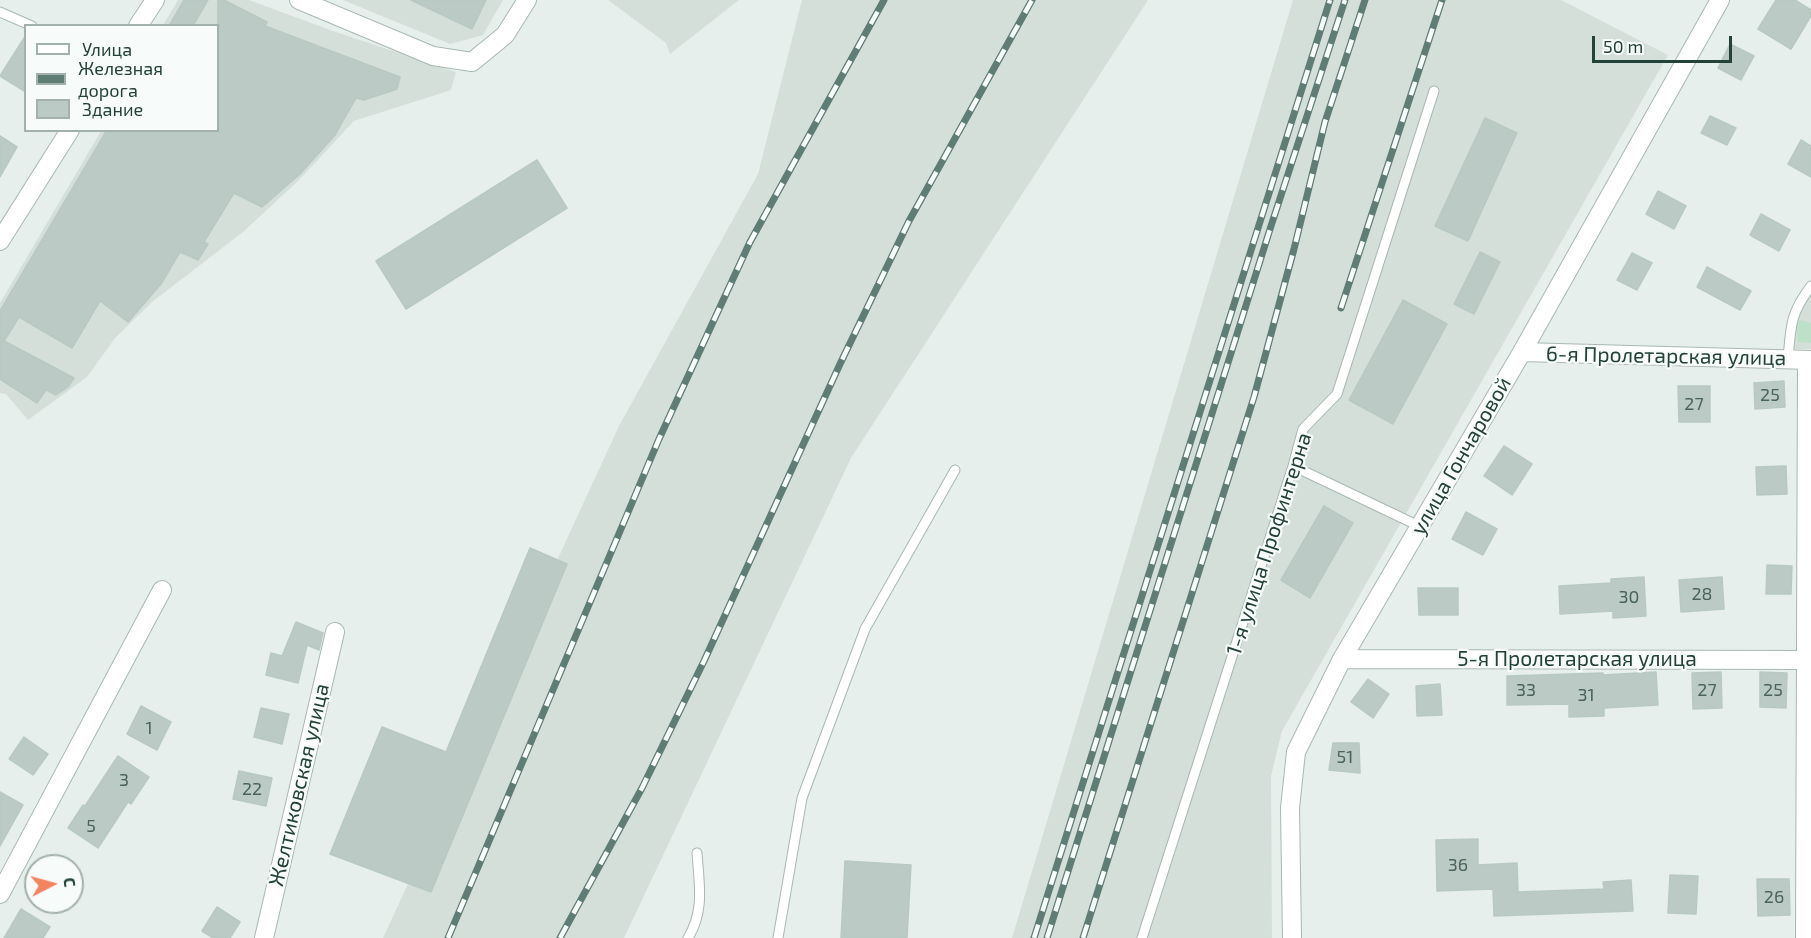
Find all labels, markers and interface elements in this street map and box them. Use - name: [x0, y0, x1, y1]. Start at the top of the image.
- legend: [24, 24, 219, 132]
- scale bar: [1595, 24, 1734, 62]
- text: 50 m: [1603, 35, 1643, 57]
- text: Улица: [82, 38, 132, 60]
- text: Железная дорога: [78, 57, 163, 101]
- text: Здание: [82, 98, 143, 120]
- street label: 6-я Пролетарская улица: [1546, 341, 1786, 371]
- street label: улица Гончаровой: [1406, 373, 1516, 539]
- house number: 25: [1760, 384, 1780, 406]
- house number: 27: [1684, 393, 1704, 415]
- street label: 1-я улица Профинтерна: [1221, 429, 1317, 659]
- house number: 28: [1691, 583, 1713, 605]
- house number: 30: [1619, 586, 1639, 608]
- street label: 5-я Пролетарская улица: [1457, 646, 1697, 672]
- house number: 33: [1516, 679, 1536, 701]
- house number: 27: [1697, 679, 1717, 701]
- house number: 25: [1763, 679, 1783, 701]
- street label: Желтиковская улица: [263, 681, 335, 889]
- house number: 31: [1577, 684, 1595, 706]
- house number: 1: [145, 717, 153, 739]
- house number: 51: [1337, 746, 1353, 768]
- house number: 3: [119, 769, 129, 791]
- house number: 22: [242, 778, 262, 800]
- house number: 5: [86, 815, 96, 837]
- north arrow: [24, 854, 84, 914]
- house number: 36: [1448, 854, 1468, 876]
- text: С: [60, 877, 80, 888]
- house number: 26: [1764, 886, 1784, 908]

